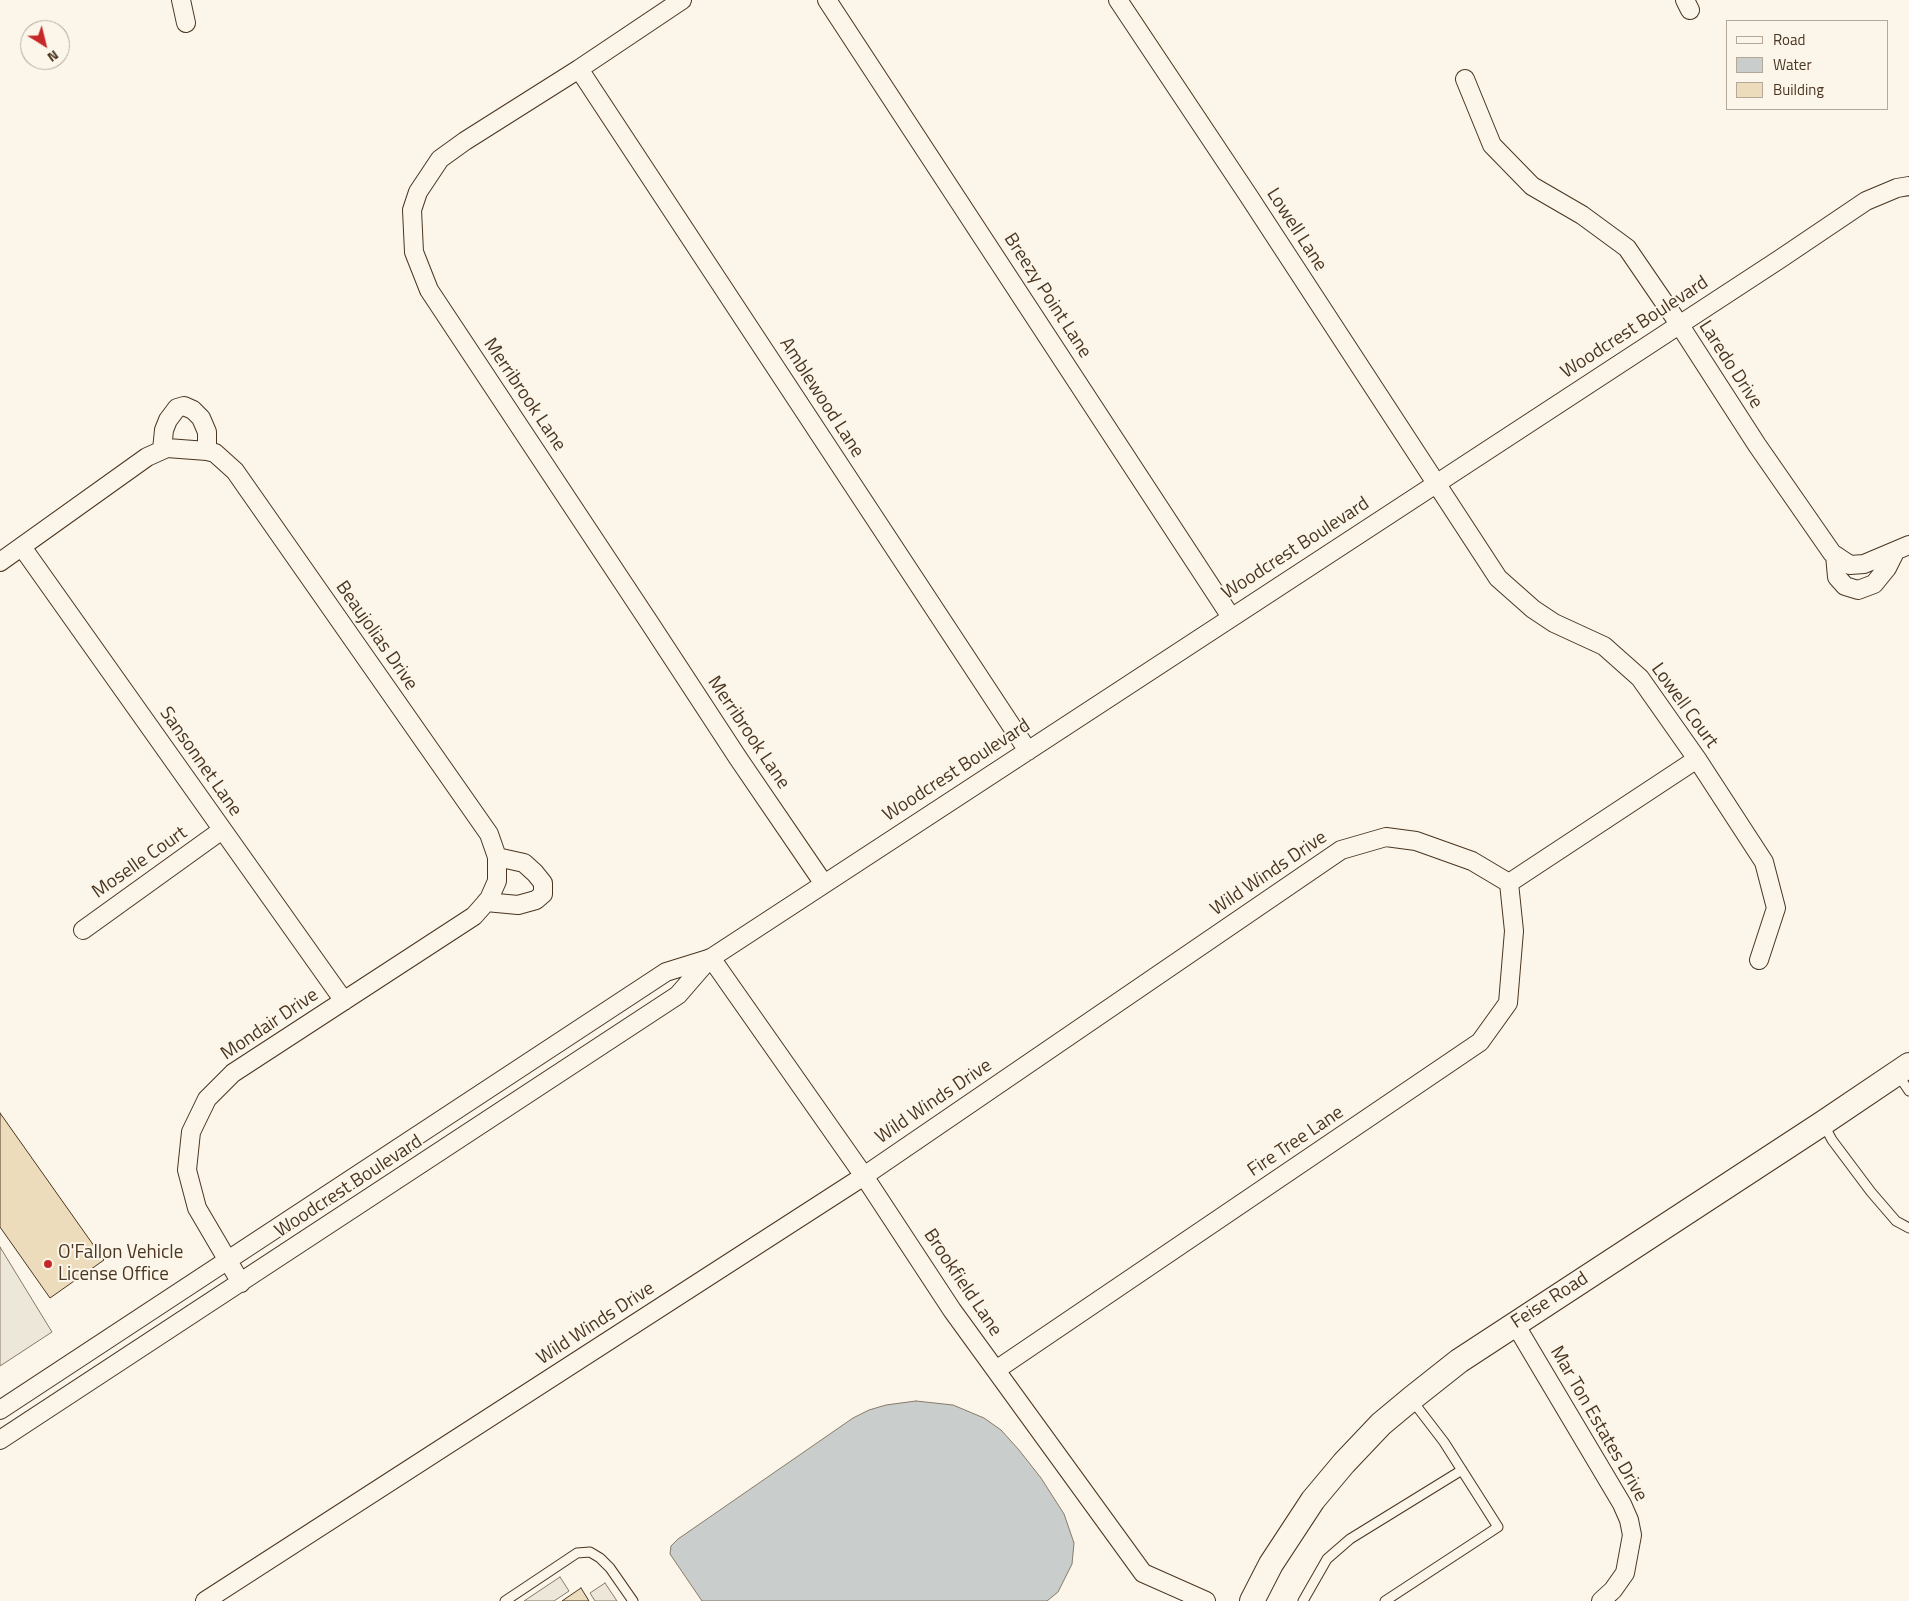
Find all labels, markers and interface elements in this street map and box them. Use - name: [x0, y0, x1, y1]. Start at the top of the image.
- north arrow: [20, 20, 70, 70]
- legend: [1726, 20, 1889, 110]
- text: Road: [1773, 28, 1805, 51]
- text: N: [43, 45, 64, 68]
- text: Water: [1773, 53, 1812, 76]
- text: Building: [1773, 78, 1824, 101]
- street label: Lowell Lane: [1261, 184, 1331, 276]
- street label: Breezy Point Lane: [998, 229, 1096, 363]
- street label: Woodcrest Boulevard: [1557, 272, 1713, 384]
- street label: Laredo Drive: [1693, 317, 1767, 413]
- street label: Merribrook Lane: [478, 334, 570, 456]
- street label: Amblewood Lane: [774, 334, 868, 462]
- street label: Woodcrest Boulevard: [1218, 493, 1374, 605]
- street label: Beaujolias Drive: [330, 577, 422, 695]
- street label: Lowell Court: [1646, 659, 1722, 753]
- street label: Merribrook Lane: [702, 672, 794, 794]
- street label: Sansonnet Lane: [154, 703, 246, 821]
- street label: Woodcrest Boulevard: [879, 715, 1035, 827]
- street label: Moselle Court: [88, 822, 192, 904]
- street label: Wild Winds Drive: [1206, 827, 1332, 921]
- street label: Mondair Drive: [217, 984, 323, 1066]
- street label: Wild Winds Drive: [871, 1055, 997, 1149]
- street label: Fire Tree Lane: [1244, 1102, 1348, 1182]
- street label: Woodcrest Boulevard: [271, 1131, 427, 1243]
- street label: Brookfield Lane: [918, 1225, 1006, 1341]
- place label: O'Fallon Vehicle License Office: [58, 1242, 183, 1286]
- marker: O'Fallon Vehicle License Office: [42, 1258, 54, 1270]
- street label: Feise Road: [1507, 1268, 1593, 1334]
- street label: Wild Winds Drive: [533, 1278, 659, 1370]
- street label: Mar Ton Estates Drive: [1544, 1342, 1652, 1506]

